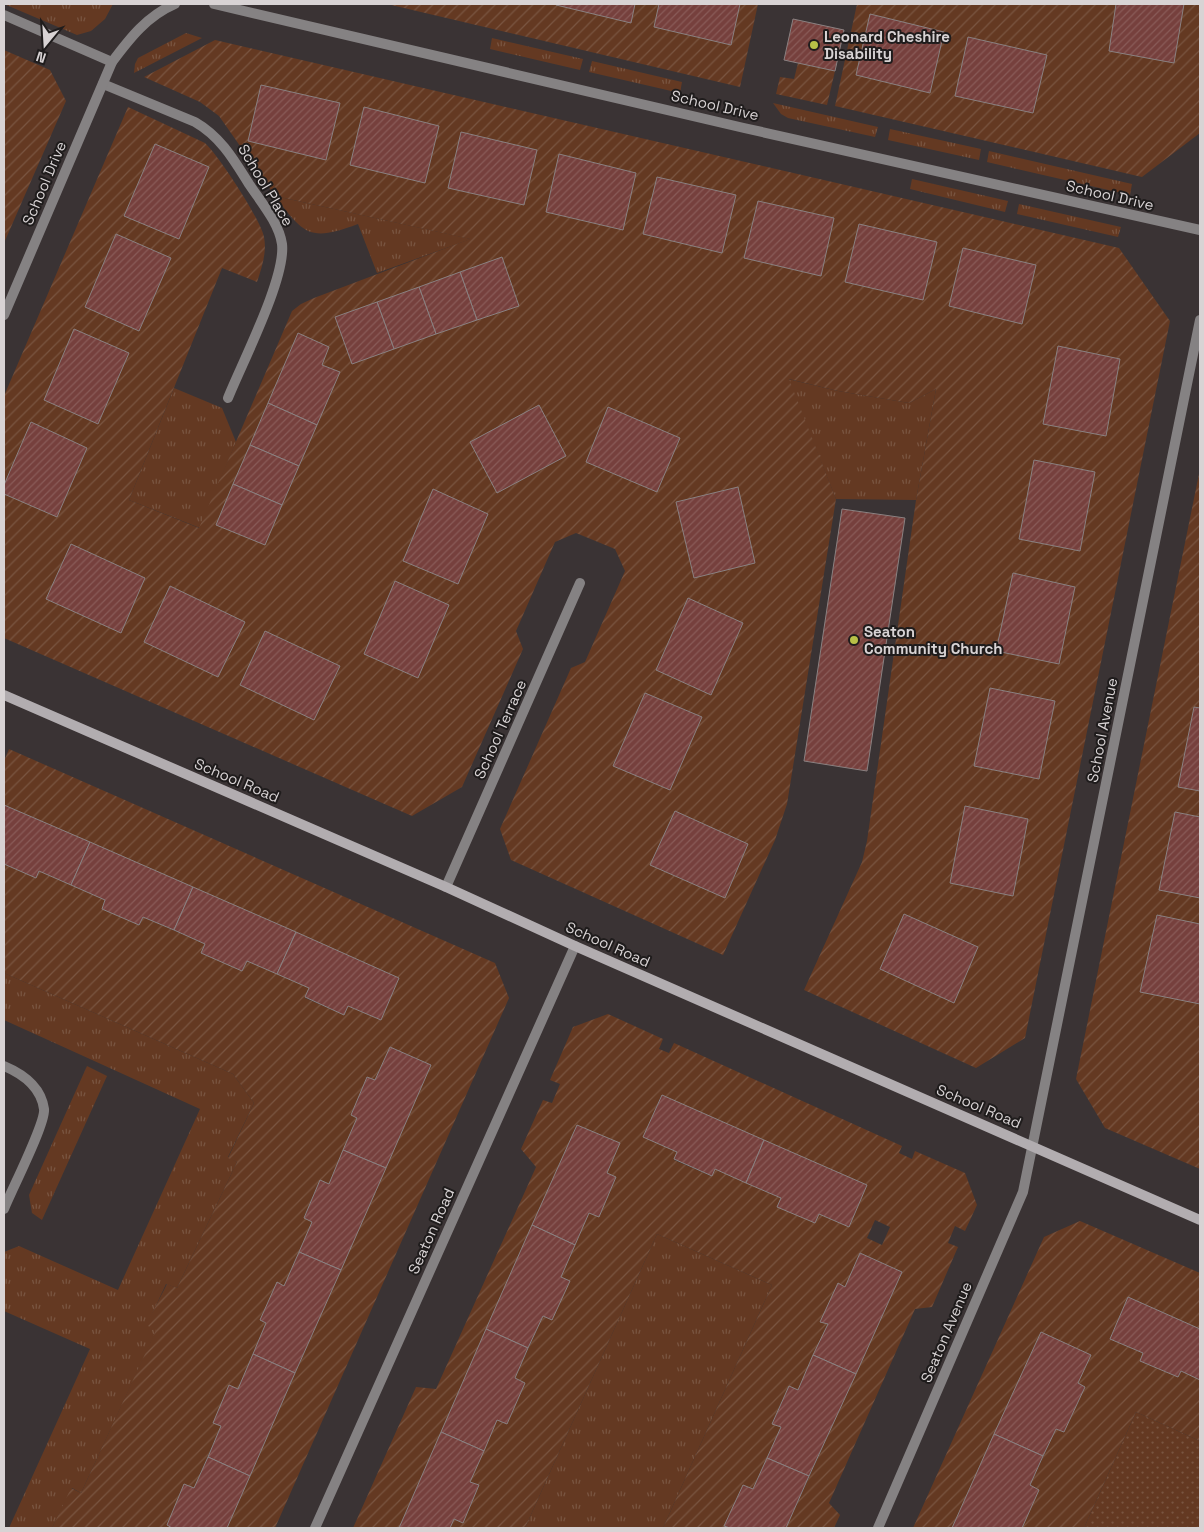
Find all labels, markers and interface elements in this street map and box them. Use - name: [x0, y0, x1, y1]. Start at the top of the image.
- north arrow: [20, 20, 70, 70]
- place label: Leonard Cheshire Disability: [824, 27, 950, 63]
- marker: Leonard Cheshire Disability: [808, 39, 820, 51]
- text: N: [34, 47, 48, 67]
- street label: School Drive: [669, 86, 761, 124]
- street label: School Drive: [18, 138, 70, 228]
- street label: School Place: [234, 141, 298, 230]
- street label: School Drive: [1064, 176, 1156, 214]
- place label: Seaton Community Church: [864, 622, 1002, 658]
- marker: Seaton Community Church: [848, 634, 860, 646]
- street label: School Terrace: [470, 676, 530, 782]
- street label: School Avenue: [1083, 676, 1121, 784]
- street label: School Road: [192, 754, 282, 806]
- street label: School Road: [563, 917, 653, 971]
- street label: School Road: [934, 1080, 1024, 1132]
- street label: Seaton Road: [404, 1185, 458, 1277]
- street label: Seaton Avenue: [916, 1278, 976, 1385]

